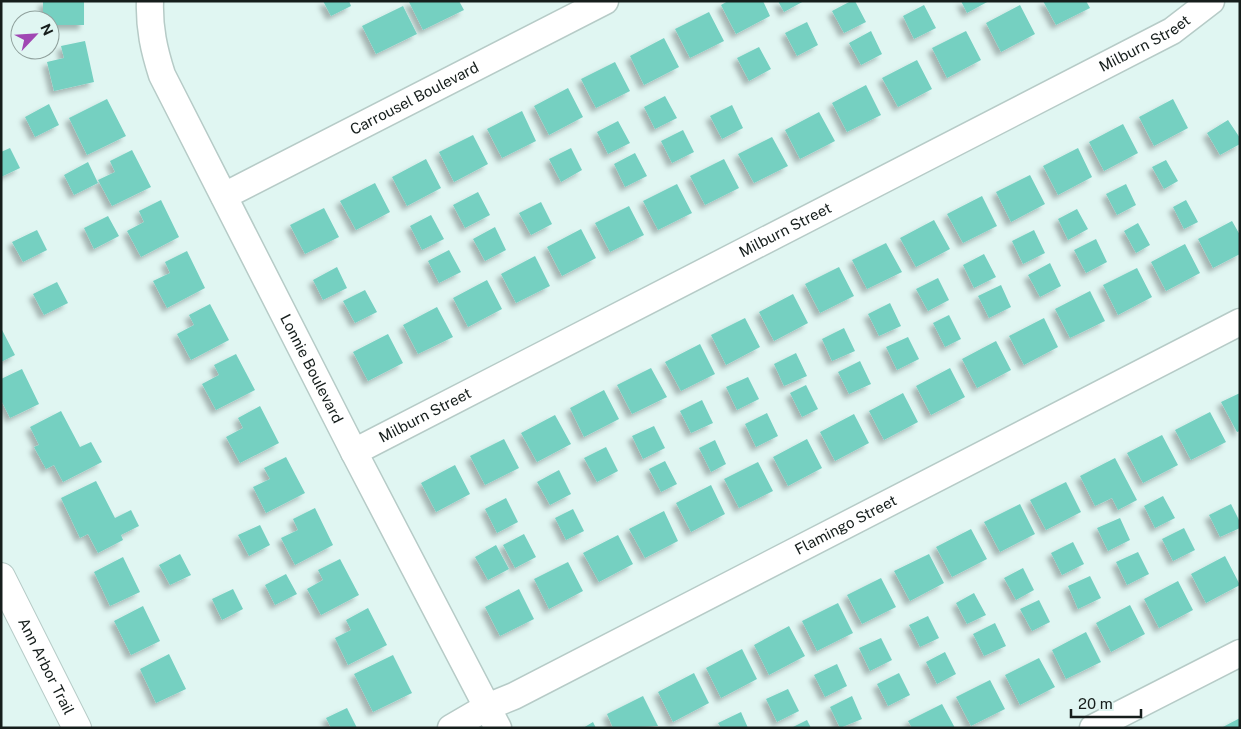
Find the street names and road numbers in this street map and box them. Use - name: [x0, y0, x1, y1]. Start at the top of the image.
- street label: Milburn Street: [1096, 11, 1193, 75]
- street label: Carrousel Boulevard: [347, 58, 481, 138]
- street label: Milburn Street: [736, 199, 834, 260]
- street label: Lonnie Boulevard: [277, 311, 347, 426]
- street label: Milburn Street: [376, 384, 474, 446]
- street label: Flamingo Street: [792, 491, 899, 558]
- street label: Ann Arbor Trail: [15, 615, 78, 717]

